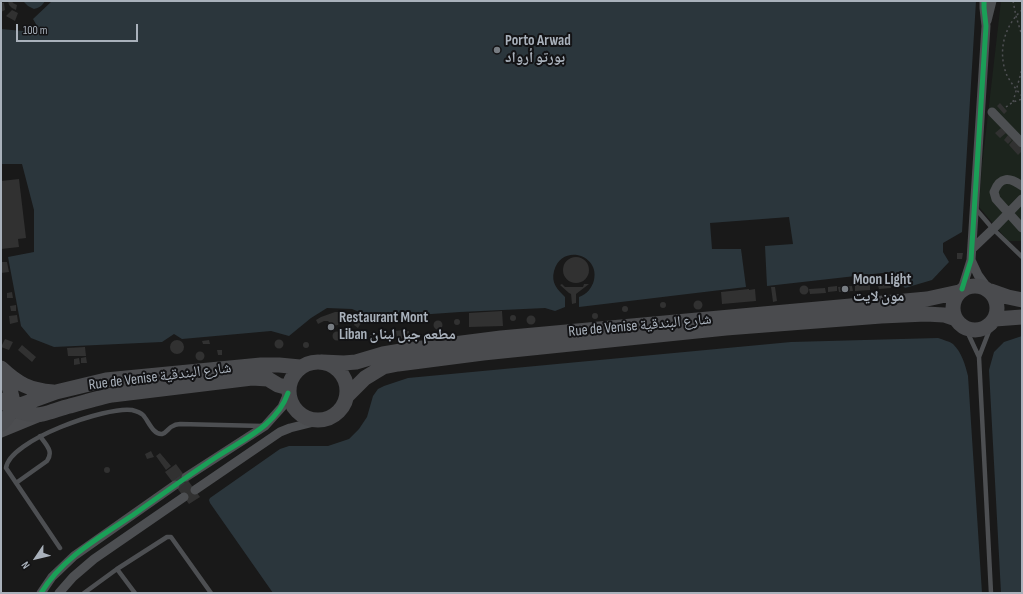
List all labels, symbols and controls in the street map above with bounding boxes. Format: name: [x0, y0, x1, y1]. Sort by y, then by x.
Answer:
scale bar: [18, 16, 140, 42]
text: 100 m: [23, 23, 48, 38]
place label: Porto Arwad بورتو أرواد: [505, 32, 571, 67]
marker: Porto Arwad بورتو أرواد: [492, 45, 502, 55]
place label: Moon Light مون لايت: [853, 271, 912, 306]
marker: Moon Light مون لايت: [840, 284, 850, 294]
place label: Restaurant Mont Liban مطعم جبل لبنان: [339, 309, 456, 344]
street label: Rue de Venise شارع البندقية: [568, 311, 712, 341]
marker: Restaurant Mont Liban مطعم جبل لبنان: [326, 322, 336, 332]
street label: Rue de Venise شارع البندقية: [88, 359, 232, 395]
north arrow: [16, 538, 56, 578]
text: N: [19, 559, 33, 571]

